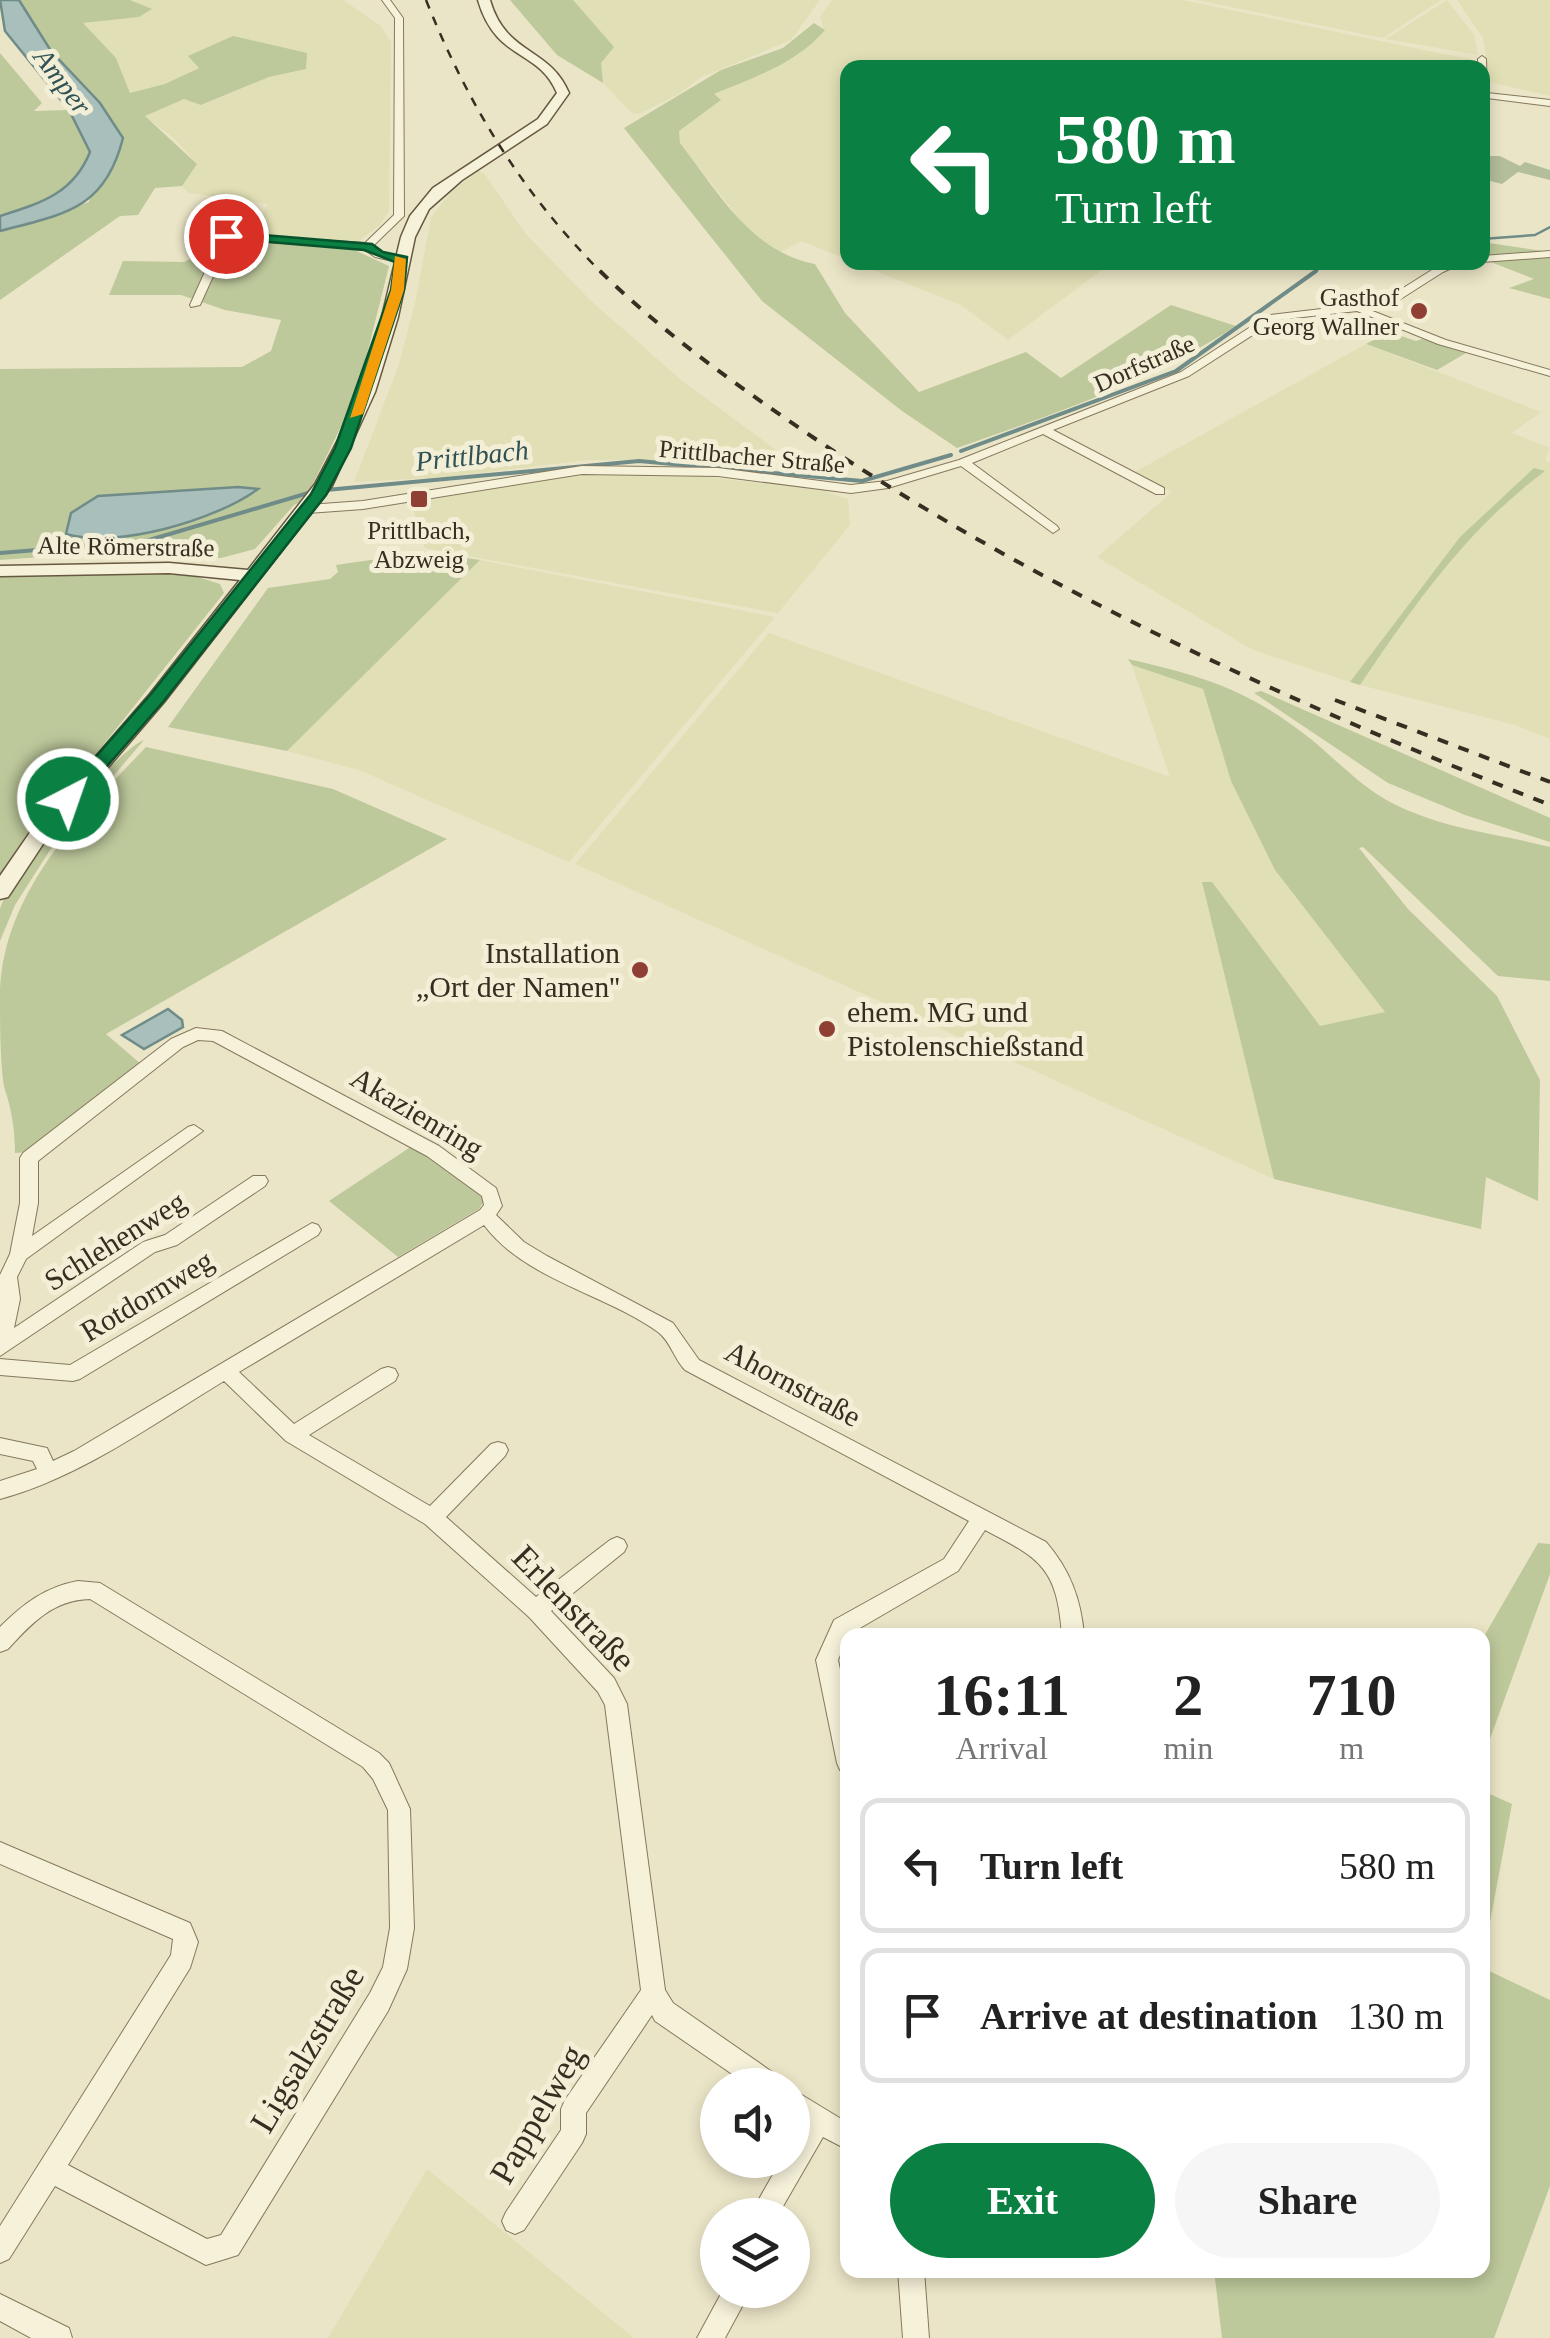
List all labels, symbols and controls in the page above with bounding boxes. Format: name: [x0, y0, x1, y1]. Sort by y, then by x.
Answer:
water label: Amper: [27, 41, 98, 121]
icon: left: [890, 100, 1020, 230]
text: 580 m: [1055, 101, 1236, 178]
text: Turn left: [1055, 183, 1212, 233]
pin: [184, 194, 269, 279]
icon: arrive: [199, 209, 254, 264]
place label: Gasthof Georg Wallner: [1253, 284, 1400, 340]
marker: Gasthof Georg Wallner: [1408, 300, 1430, 322]
street label: Dorfstraße: [1090, 329, 1199, 398]
water label: Prittlbach: [413, 434, 530, 477]
street label: Prittlbacher Straße: [658, 435, 846, 478]
marker: Prittlbach, Abzweig: [408, 488, 430, 510]
place label: Prittlbach, Abzweig: [367, 517, 471, 573]
street label: Alte Römerstraße: [37, 531, 215, 562]
position arrow: [16, 747, 120, 851]
place label: Installation „Ort der Namen'': [416, 936, 620, 1003]
marker: Installation „Ort der Namen'': [629, 959, 651, 981]
place label: ehem. MG und Pistolenschießstand: [847, 995, 1084, 1062]
marker: ehem. MG und Pistolenschießstand: [816, 1018, 838, 1040]
street label: Akazienring: [345, 1060, 489, 1165]
street label: Schlehenweg: [38, 1184, 191, 1297]
street label: Rotdornweg: [75, 1243, 219, 1348]
street label: Ahornstraße: [720, 1334, 866, 1433]
street label: Erlenstraße: [504, 1537, 643, 1679]
text: 16:11: [933, 1662, 1070, 1728]
text: 2: [1173, 1662, 1203, 1728]
text: 710: [1307, 1662, 1397, 1728]
text: Arrival: [956, 1730, 1048, 1766]
text: min: [1163, 1730, 1213, 1766]
text: m: [1339, 1730, 1364, 1766]
icon: left: [895, 1838, 950, 1893]
text: Turn left: [980, 1845, 1123, 1887]
text: 580 m: [1339, 1845, 1435, 1887]
street label: Ligsalzstraße: [243, 1959, 372, 2139]
icon: arrive: [895, 1988, 950, 2043]
text: Arrive at destination: [980, 1995, 1318, 2037]
text: 130 m: [1348, 1995, 1444, 2037]
street label: Pappelweg: [482, 2038, 593, 2191]
map controls: [700, 2068, 810, 2308]
button: sound: [700, 2068, 810, 2178]
button: Exit: [890, 2143, 1155, 2258]
button: Share: [1175, 2143, 1440, 2258]
button: layers: [700, 2198, 810, 2308]

